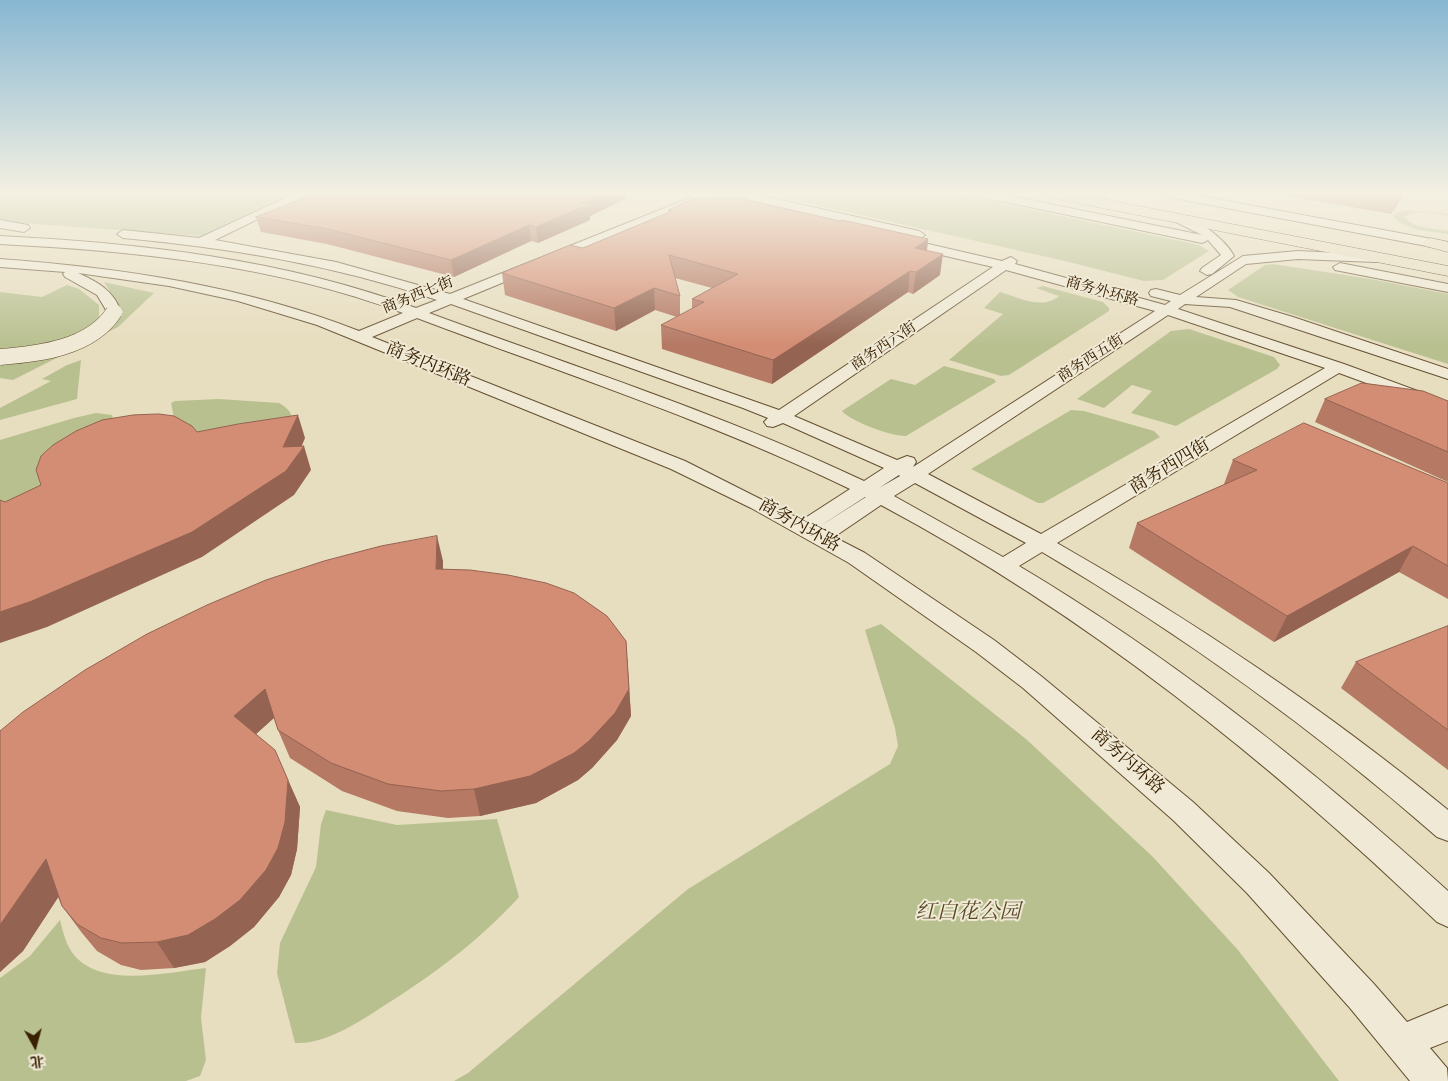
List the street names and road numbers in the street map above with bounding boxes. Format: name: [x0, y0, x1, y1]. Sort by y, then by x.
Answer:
street label: 商务西七街: [380, 274, 456, 318]
street label: 商务外环路: [1063, 274, 1141, 310]
street label: 商务西六街: [848, 319, 920, 375]
street label: 商务西五街: [1055, 331, 1127, 387]
street label: 商务内环路: [382, 338, 474, 392]
street label: 商务西四街: [1126, 435, 1214, 499]
street label: 商务内环路: [754, 495, 844, 557]
street label: 商务内环路: [1086, 724, 1168, 800]

